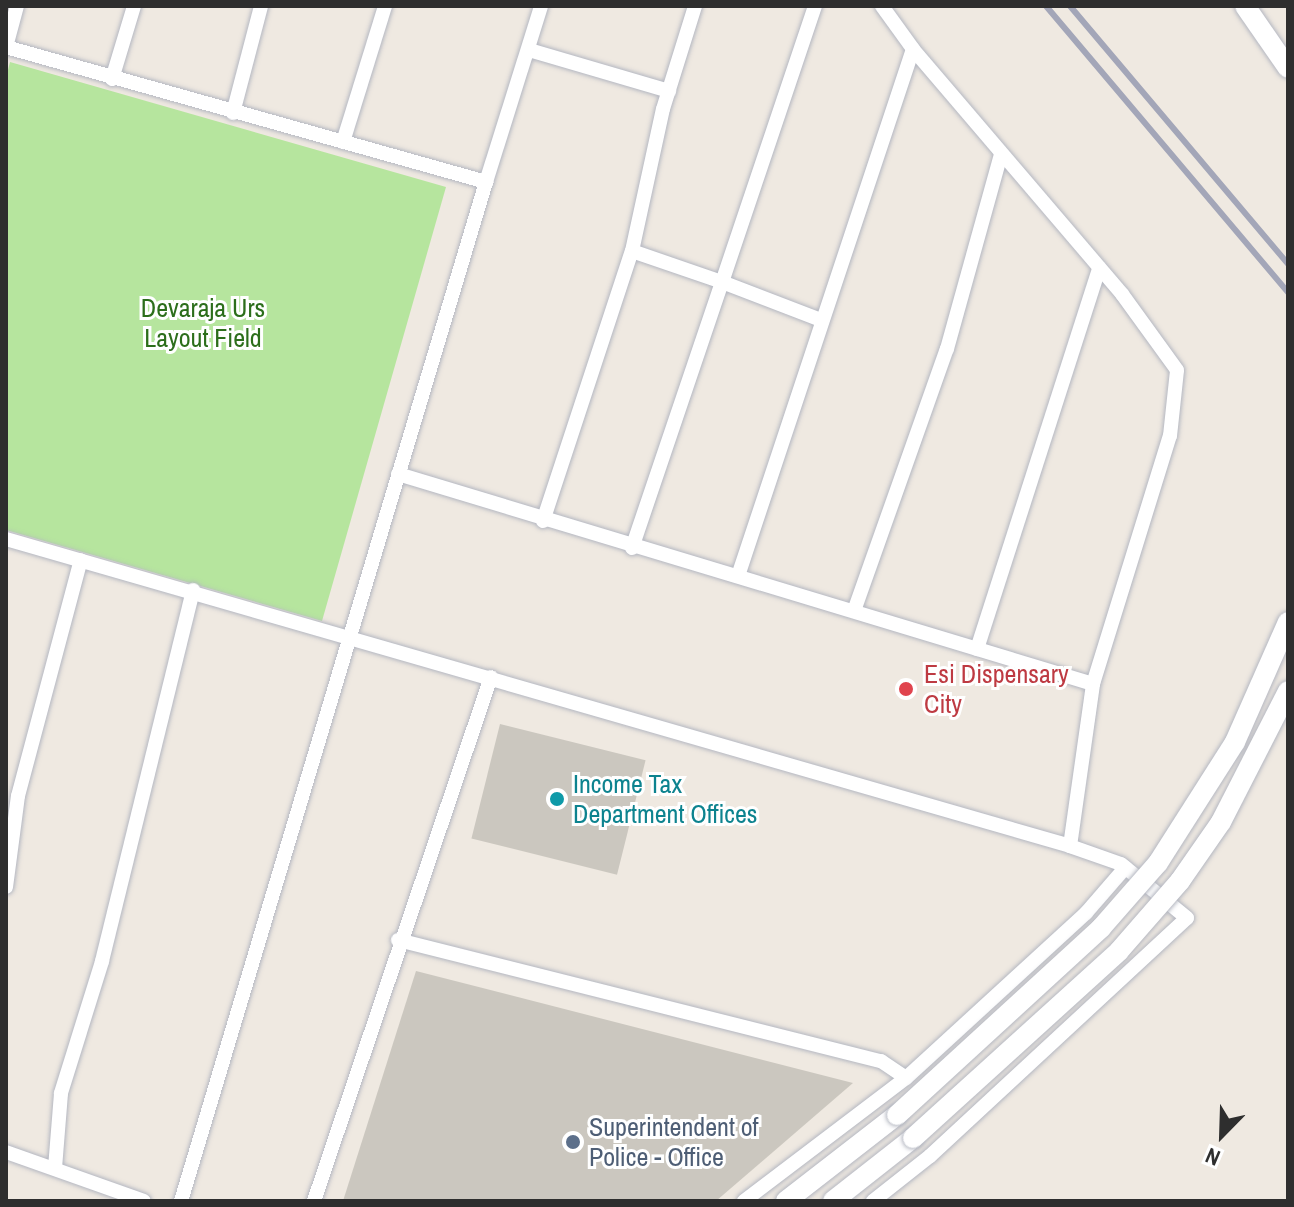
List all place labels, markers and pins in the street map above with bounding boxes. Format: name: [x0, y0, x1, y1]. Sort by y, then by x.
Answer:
place label: Esi Dispensary City: [924, 658, 1069, 720]
marker: Esi Dispensary City: [895, 678, 917, 700]
place label: Income Tax Department Offices: [573, 768, 757, 830]
marker: Income Tax Department Offices: [548, 790, 566, 808]
place label: Superintendent of Police - Office: [589, 1111, 759, 1172]
marker: Superintendent of Police - Office: [564, 1133, 582, 1151]

